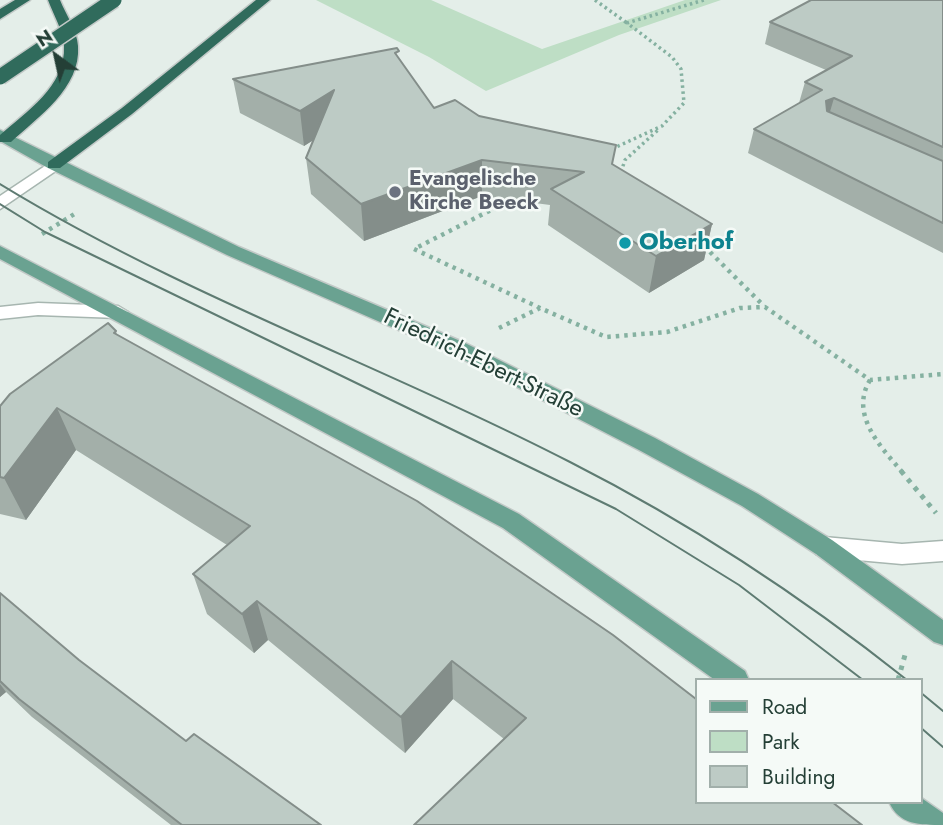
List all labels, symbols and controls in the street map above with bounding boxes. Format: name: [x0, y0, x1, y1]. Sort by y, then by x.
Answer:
north arrow: [21, 21, 91, 91]
text: N: [31, 23, 58, 53]
place label: Evangelische Kirche Beeck: [409, 167, 539, 217]
marker: Evangelische Kirche Beeck: [387, 184, 403, 200]
place label: Oberhof: [639, 229, 733, 257]
marker: Oberhof: [617, 235, 633, 251]
street label: Friedrich-Ebert-Straße: [378, 303, 588, 425]
legend: [694, 678, 922, 804]
text: Road: [762, 692, 807, 722]
text: Park: [762, 727, 799, 757]
text: Building: [762, 762, 835, 792]

